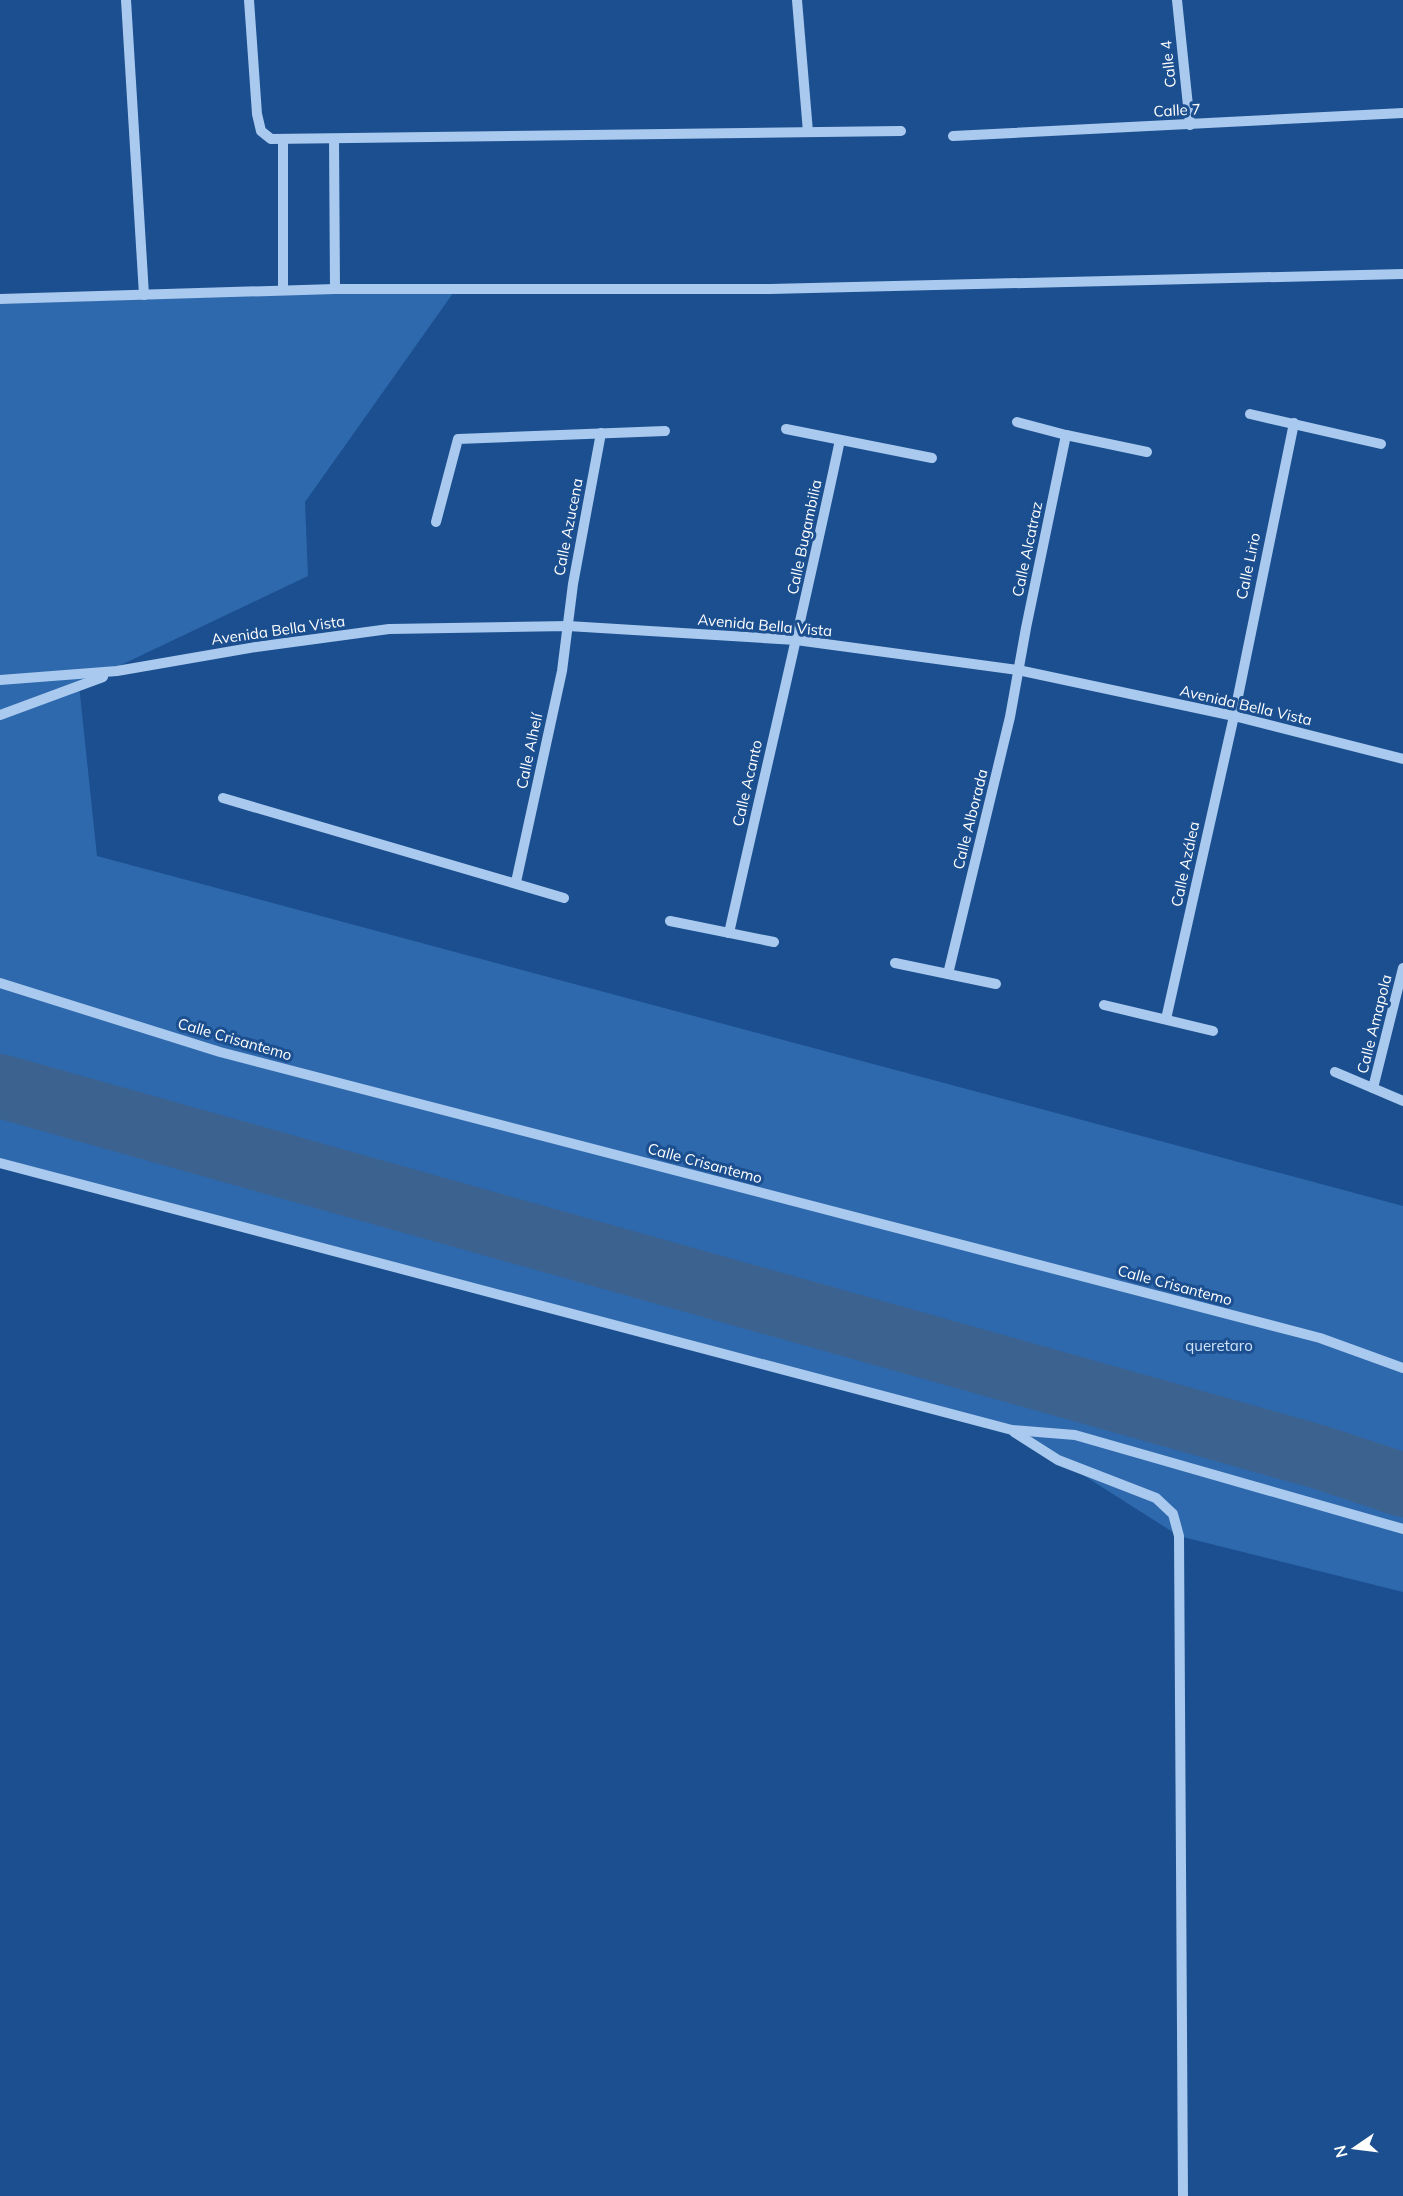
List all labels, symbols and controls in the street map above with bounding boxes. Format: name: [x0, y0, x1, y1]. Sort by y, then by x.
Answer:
street label: Calle 4: [1156, 40, 1180, 88]
street label: Calle 7: [1153, 99, 1201, 121]
street label: Calle Azucena: [549, 477, 587, 577]
street label: Calle Bugambilia: [783, 478, 825, 596]
street label: Calle Alcatraz: [1008, 500, 1046, 598]
street label: Calle Lirio: [1232, 531, 1264, 601]
street label: Avenida Bella Vista: [697, 610, 833, 640]
street label: Avenida Bella Vista: [210, 611, 346, 649]
street label: Avenida Bella Vista: [1178, 681, 1314, 729]
street label: Calle Alhelí: [512, 710, 547, 791]
street label: Calle Acanto: [728, 738, 766, 828]
street label: Calle Alborada: [948, 767, 992, 871]
street label: Calle Azálea: [1167, 820, 1203, 908]
street label: Calle Amapola: [1352, 972, 1396, 1076]
street label: Calle Crisantemo: [176, 1014, 294, 1064]
street label: Calle Crisantemo: [646, 1139, 764, 1187]
street label: Calle Crisantemo: [1116, 1261, 1234, 1309]
park label: queretaro: [1185, 1336, 1253, 1355]
north arrow: [1325, 2118, 1385, 2178]
text: N: [1329, 2143, 1352, 2160]

